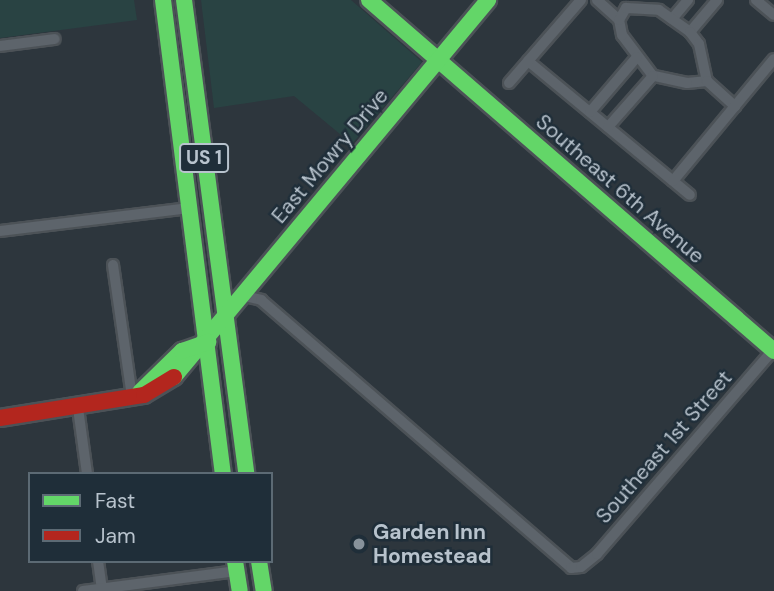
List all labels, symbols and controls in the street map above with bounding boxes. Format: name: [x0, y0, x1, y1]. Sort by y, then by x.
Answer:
street label: East Mowry Drive: [266, 84, 394, 228]
street label: Southeast 6th Avenue: [531, 109, 709, 269]
road number: US 1: [178, 142, 230, 174]
street label: Southeast 1st Street: [591, 365, 737, 529]
legend: [28, 472, 273, 563]
text: Fast: [95, 487, 135, 515]
place label: Garden Inn Homestead: [373, 519, 492, 569]
text: Jam: [95, 522, 136, 550]
marker: Garden Inn Homestead: [351, 536, 367, 552]

